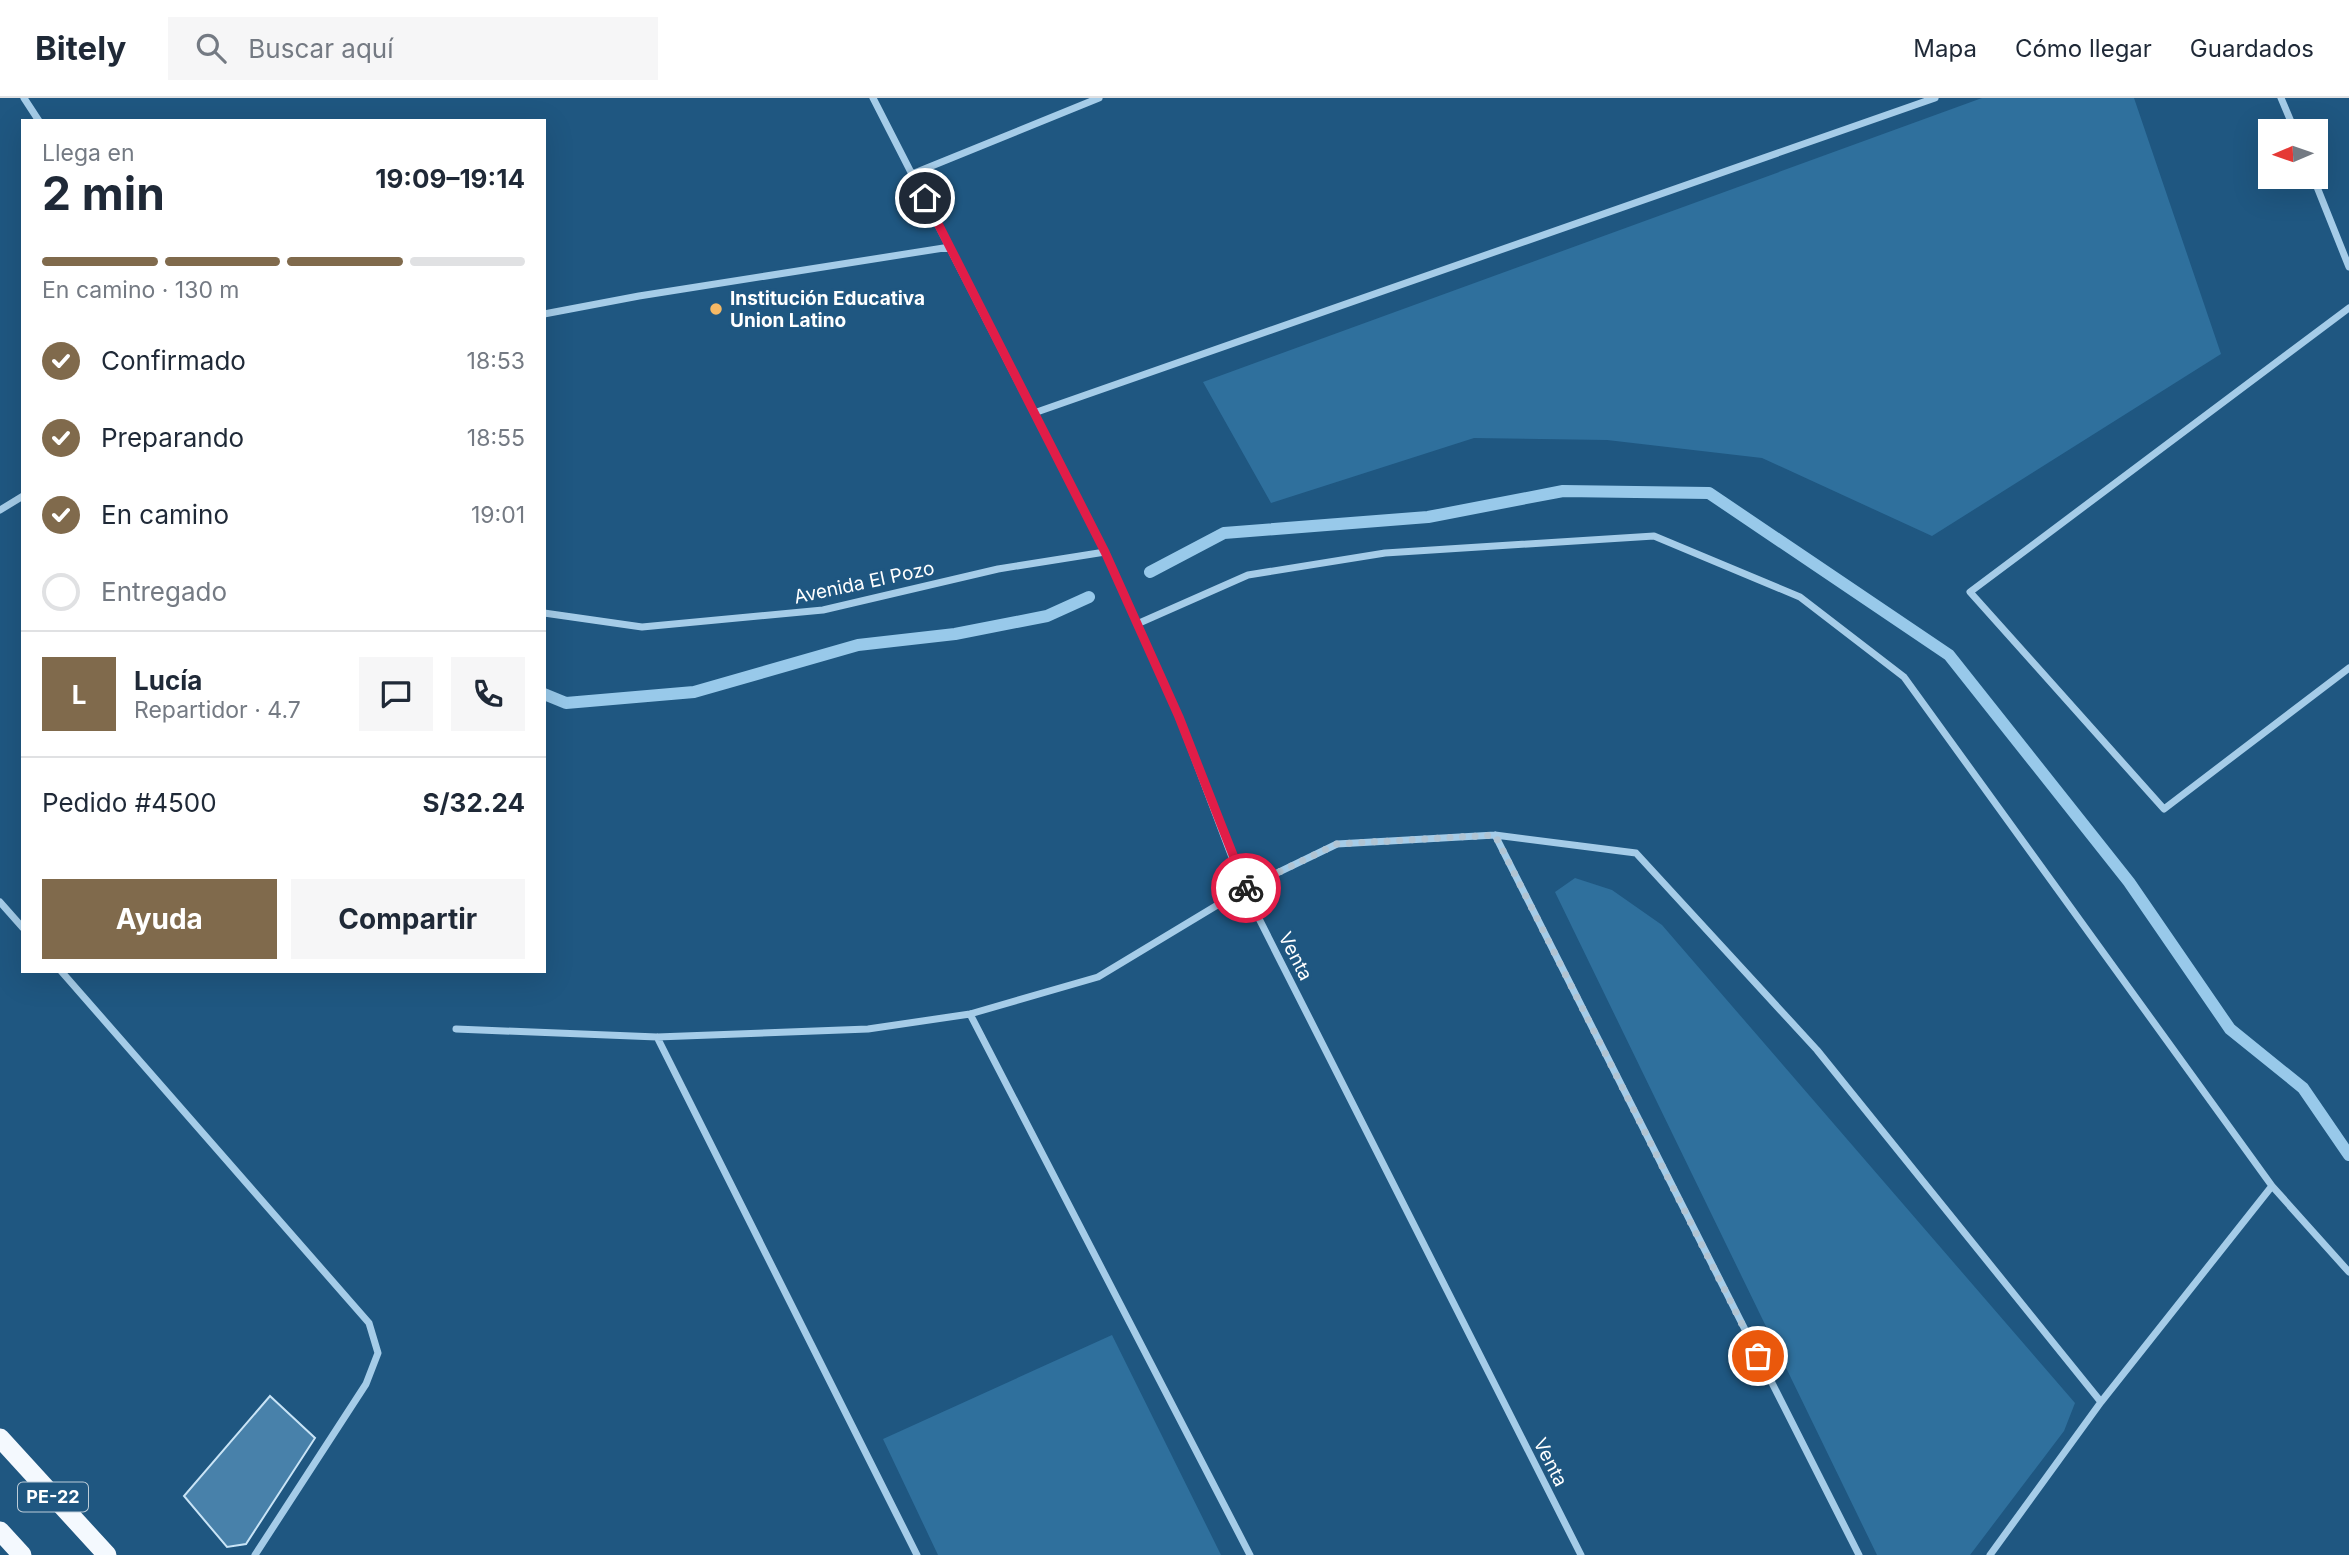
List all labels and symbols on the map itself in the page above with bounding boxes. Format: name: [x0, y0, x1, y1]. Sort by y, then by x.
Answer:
north arrow: [2258, 119, 2328, 189]
pin: [895, 168, 955, 228]
place label: Institución Educativa Union Latino: [730, 287, 925, 332]
marker: Institución Educativa Union Latino: [708, 301, 724, 317]
street label: Avenida El Pozo: [792, 556, 936, 609]
courier: [1211, 853, 1281, 923]
street label: Venta: [1274, 928, 1317, 984]
pin: [1728, 1326, 1788, 1386]
street label: Venta: [1529, 1434, 1572, 1490]
road number: PE-22: [18, 1482, 88, 1512]

